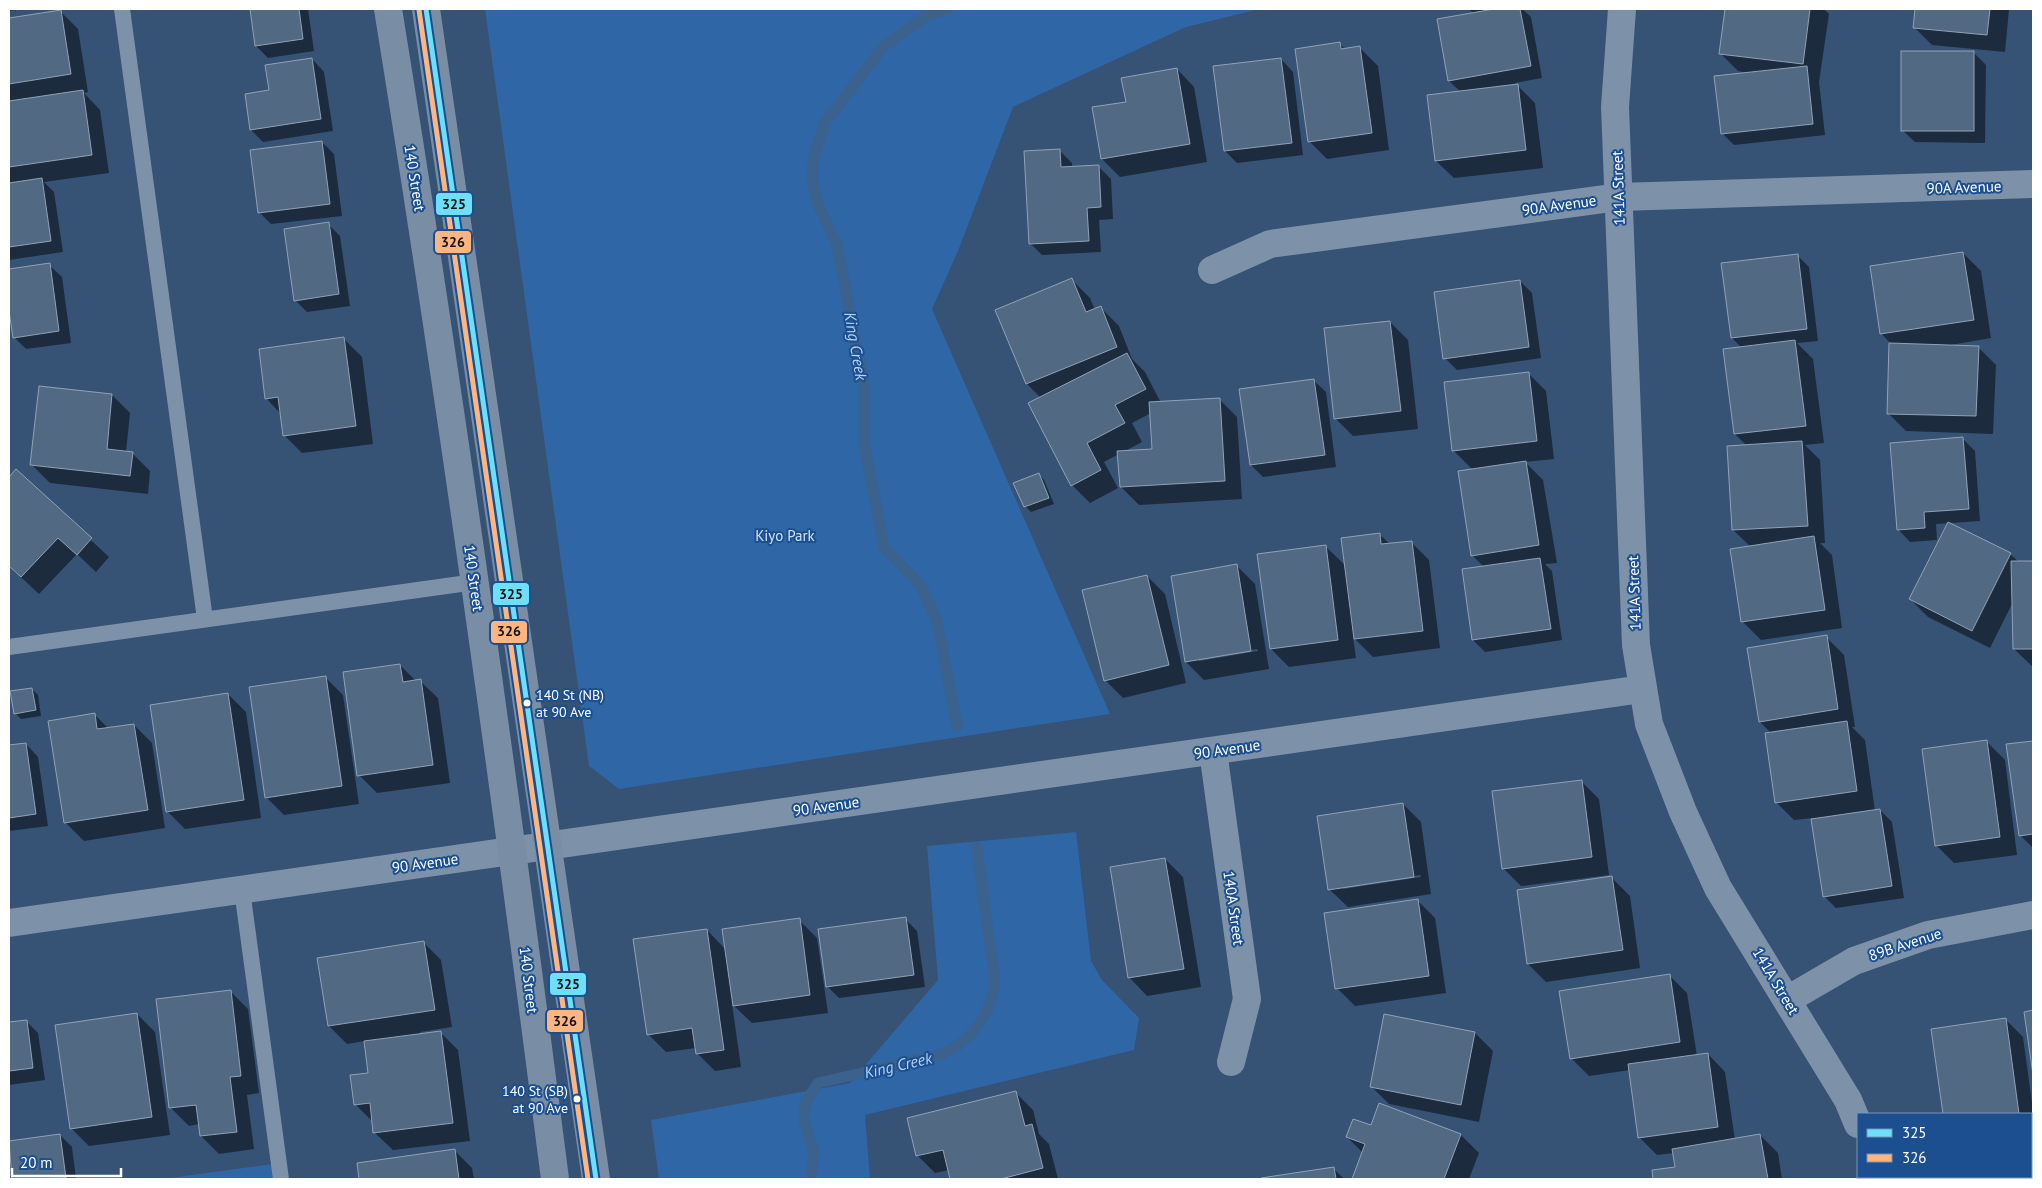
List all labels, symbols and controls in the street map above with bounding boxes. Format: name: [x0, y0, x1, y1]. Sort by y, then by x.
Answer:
street label: 140 Street: [400, 144, 430, 212]
street label: 141A Street: [1607, 150, 1629, 226]
street label: 90A Avenue: [1926, 176, 2002, 198]
street label: 90A Avenue: [1521, 190, 1597, 220]
line badge: 325: [435, 192, 473, 216]
text: 325: [442, 195, 466, 213]
line badge: 326: [434, 230, 472, 254]
text: 326: [441, 233, 465, 251]
water label: King Creek: [840, 310, 872, 383]
park label: Kiyo Park: [755, 526, 816, 545]
street label: 140 Street: [460, 544, 488, 612]
street label: 141A Street: [1623, 555, 1645, 631]
line badge: 325: [492, 582, 530, 606]
text: 325: [499, 585, 523, 603]
line badge: 326: [490, 620, 528, 644]
text: 326: [497, 622, 521, 640]
place label: 140 St (NB) at 90 Ave: [536, 686, 604, 721]
marker: 140 St (NB) at 90 Ave: [522, 698, 532, 708]
street label: 90 Avenue: [1193, 735, 1261, 763]
street label: 90 Avenue: [792, 792, 860, 820]
street label: 90 Avenue: [391, 849, 459, 877]
street label: 140A Street: [1219, 870, 1249, 946]
street label: 89B Avenue: [1866, 923, 1944, 965]
street label: 141A Street: [1749, 944, 1803, 1018]
street label: 140 Street: [515, 946, 543, 1014]
line badge: 325: [549, 972, 587, 996]
text: 325: [556, 975, 580, 993]
line badge: 326: [546, 1009, 584, 1033]
text: 326: [553, 1012, 577, 1030]
water label: King Creek: [862, 1047, 935, 1083]
place label: 140 St (SB) at 90 Ave: [502, 1082, 568, 1117]
marker: 140 St (SB) at 90 Ave: [572, 1094, 582, 1104]
legend: [1857, 1113, 2032, 1178]
text: 325: [1902, 1123, 1927, 1142]
scale bar: [12, 1146, 121, 1178]
text: 326: [1902, 1148, 1927, 1167]
text: 20 m: [20, 1153, 53, 1172]

